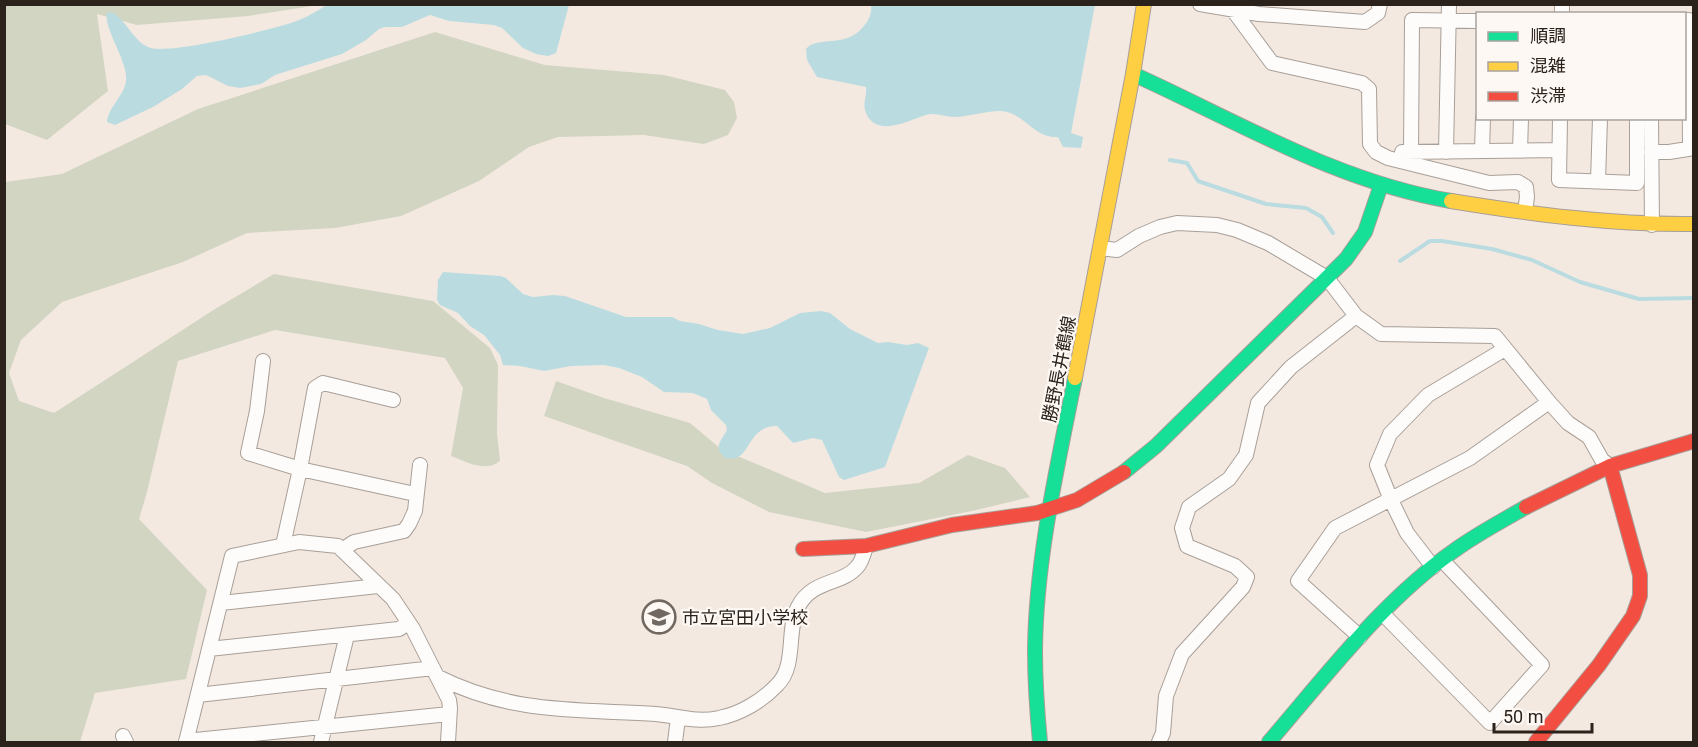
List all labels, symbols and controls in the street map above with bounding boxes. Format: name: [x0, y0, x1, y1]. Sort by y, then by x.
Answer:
legend: [1476, 12, 1686, 120]
text: 順調: [1530, 25, 1566, 46]
text: 混雑: [1530, 55, 1566, 76]
text: 渋滞: [1530, 85, 1566, 106]
street label: 勝野長井鶴線: [1038, 314, 1080, 424]
school or university icon: 市立宮田小学校: [641, 599, 677, 635]
place label: 市立宮田小学校: [682, 607, 808, 628]
scale bar: [1494, 696, 1592, 734]
text: 50 m: [1503, 706, 1543, 727]

